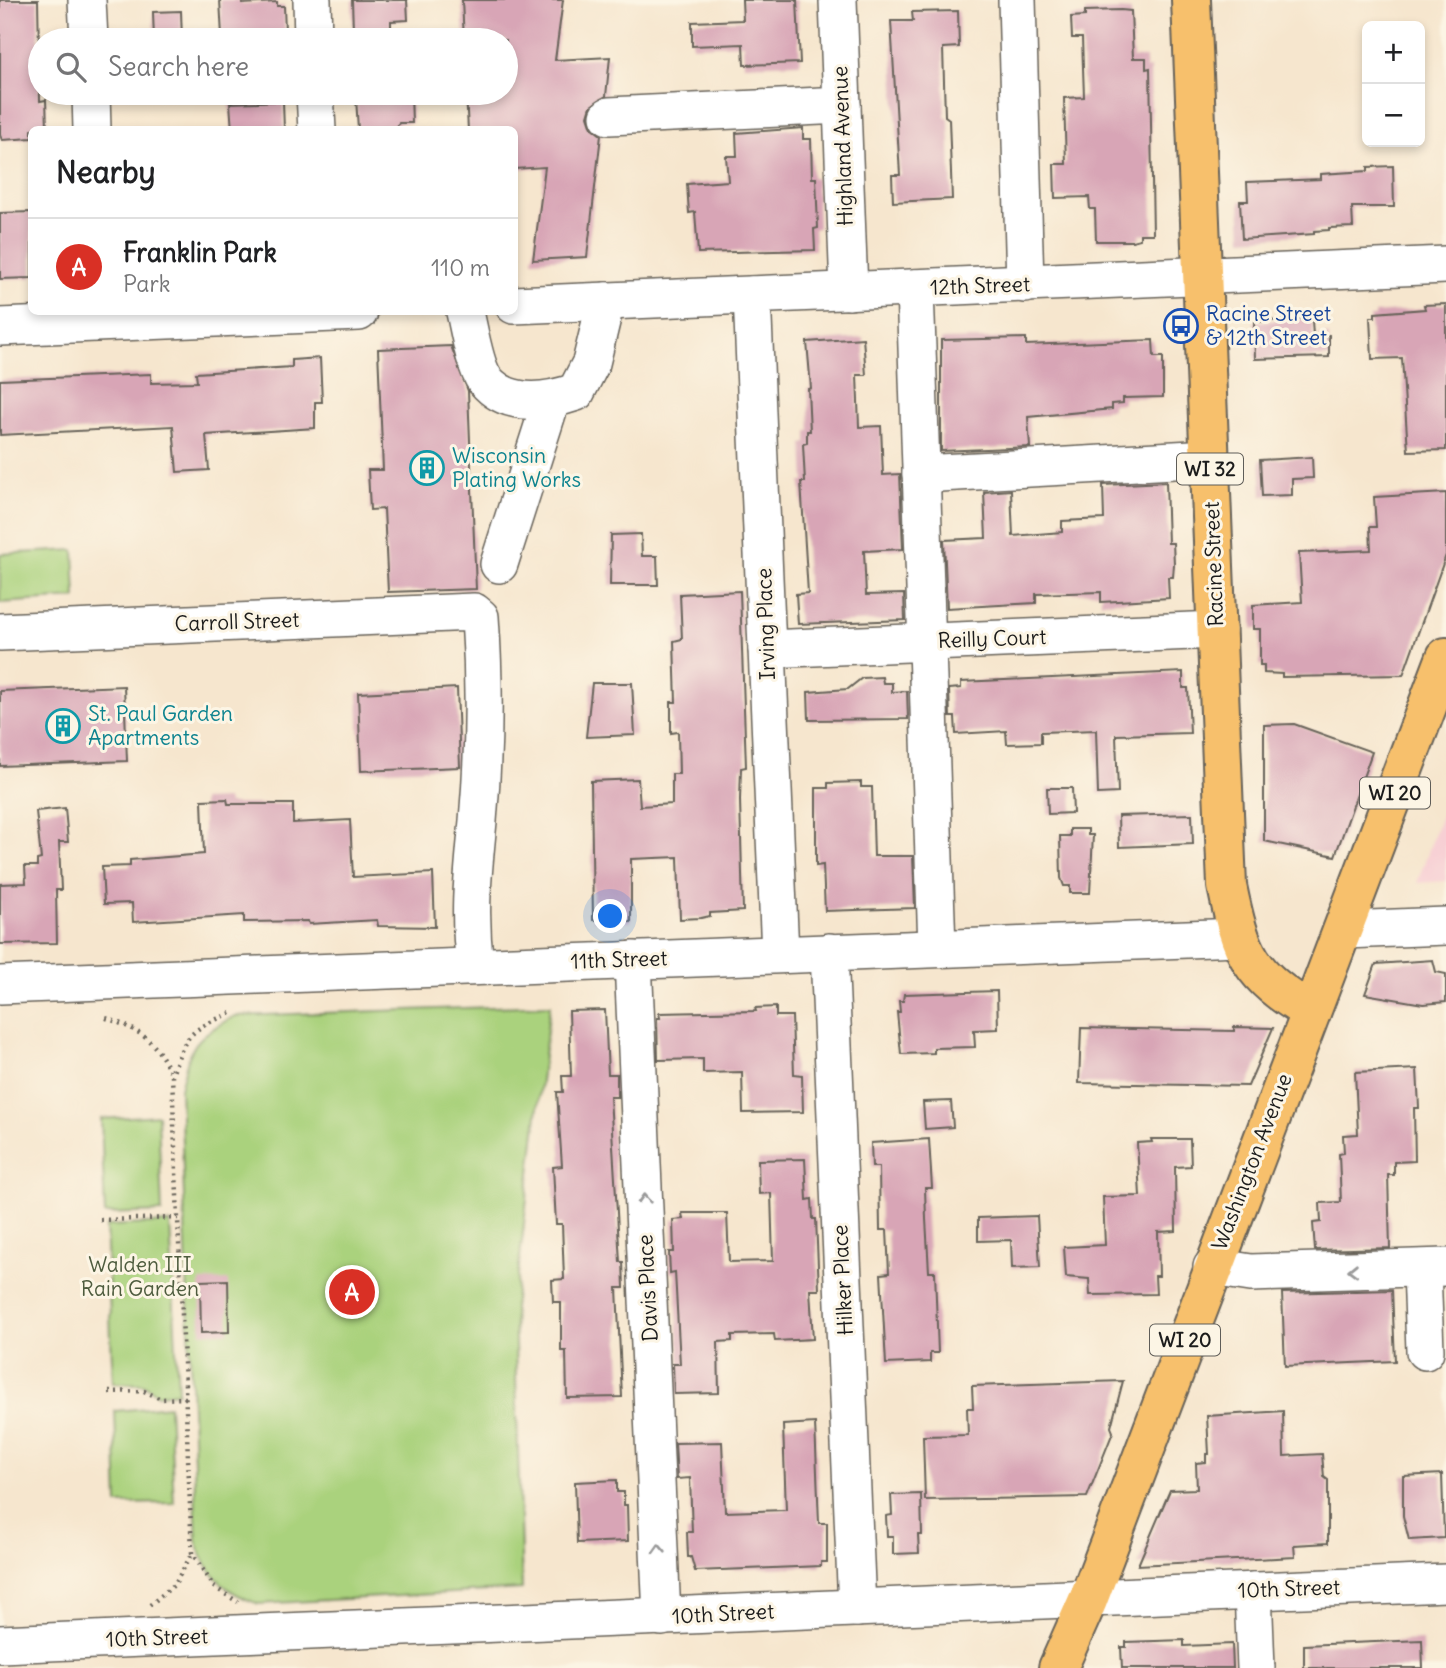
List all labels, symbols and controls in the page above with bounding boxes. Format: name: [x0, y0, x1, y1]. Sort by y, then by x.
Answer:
map controls: [1362, 21, 1425, 147]
button: +: [1362, 21, 1425, 84]
search box: [28, 28, 518, 105]
icon: search: [52, 48, 90, 86]
text: Search here: [108, 50, 249, 83]
street label: Highland Avenue: [826, 65, 859, 227]
button: −: [1362, 84, 1425, 147]
text: Nearby: [56, 153, 156, 191]
text: Franklin Park: [123, 236, 277, 269]
text: A: [72, 253, 86, 282]
text: 110 m: [431, 253, 490, 282]
text: Park: [123, 269, 171, 298]
street label: 12th Street: [929, 270, 1030, 301]
place label: Racine Street & 12th Street: [1206, 300, 1331, 351]
bus stop icon: Racine Street & 12th Street: [1162, 307, 1200, 345]
place label: Wisconsin Plating Works: [452, 442, 581, 493]
building icon: Wisconsin Plating Works: [408, 449, 446, 487]
road number: WI 32: [1177, 454, 1243, 484]
street label: Racine Street: [1198, 501, 1229, 627]
street label: Irving Place: [750, 567, 781, 681]
street label: Carroll Street: [174, 606, 300, 637]
street label: Reilly Court: [937, 623, 1047, 654]
place label: St. Paul Garden Apartments: [88, 700, 233, 751]
building icon: St. Paul Garden Apartments: [44, 707, 82, 745]
road number: WI 20: [1360, 778, 1430, 808]
your location: [593, 899, 627, 933]
street label: 11th Street: [570, 944, 668, 975]
street label: Washington Avenue: [1205, 1070, 1298, 1254]
one-way arrow: [636, 1193, 651, 1204]
street label: Hilker Place: [826, 1224, 859, 1336]
street label: Davis Place: [631, 1234, 664, 1342]
park label: Walden III Rain Garden: [81, 1251, 199, 1302]
one-way arrow: [1348, 1263, 1359, 1278]
pin: A: [329, 1266, 375, 1318]
road number: WI 20: [1150, 1324, 1220, 1356]
one-way arrow: [652, 1543, 667, 1554]
street label: 10th Street: [1237, 1573, 1341, 1604]
street label: 10th Street: [671, 1597, 775, 1630]
street label: 10th Street: [105, 1622, 209, 1653]

